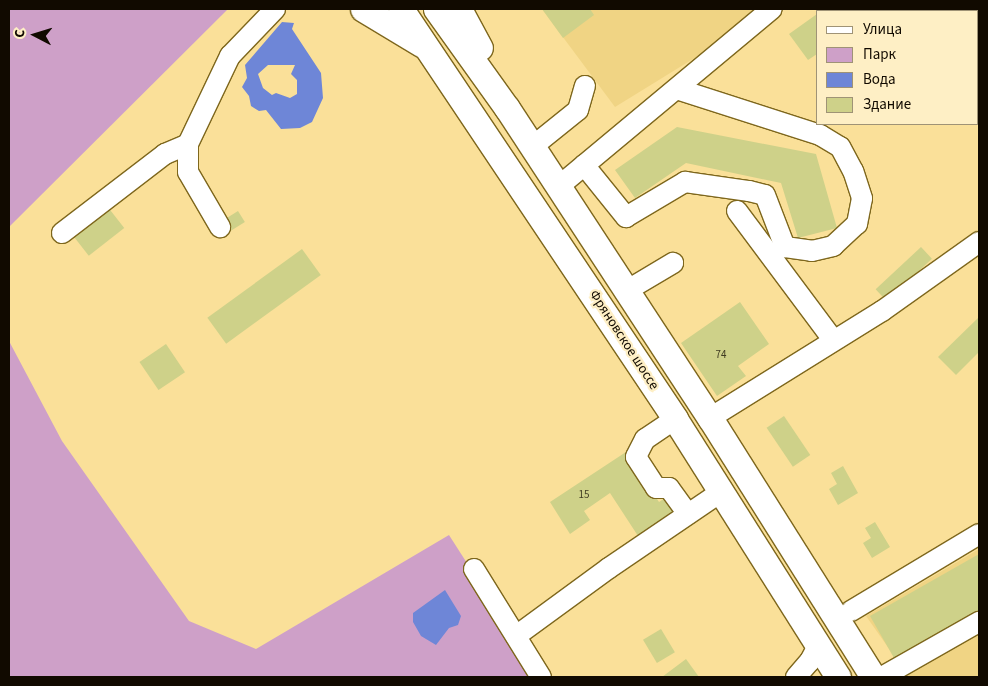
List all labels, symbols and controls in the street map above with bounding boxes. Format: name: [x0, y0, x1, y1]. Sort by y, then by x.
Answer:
north arrow: [10, 10, 60, 60]
legend: [816, 10, 978, 125]
text: Улица: [863, 19, 902, 40]
text: С: [10, 29, 30, 39]
text: Парк: [863, 44, 896, 65]
text: Вода: [863, 69, 896, 90]
text: Здание: [863, 94, 911, 115]
street label: Фряновское шоссе: [586, 287, 662, 393]
house number: 74: [716, 348, 726, 362]
house number: 15: [579, 488, 589, 502]

